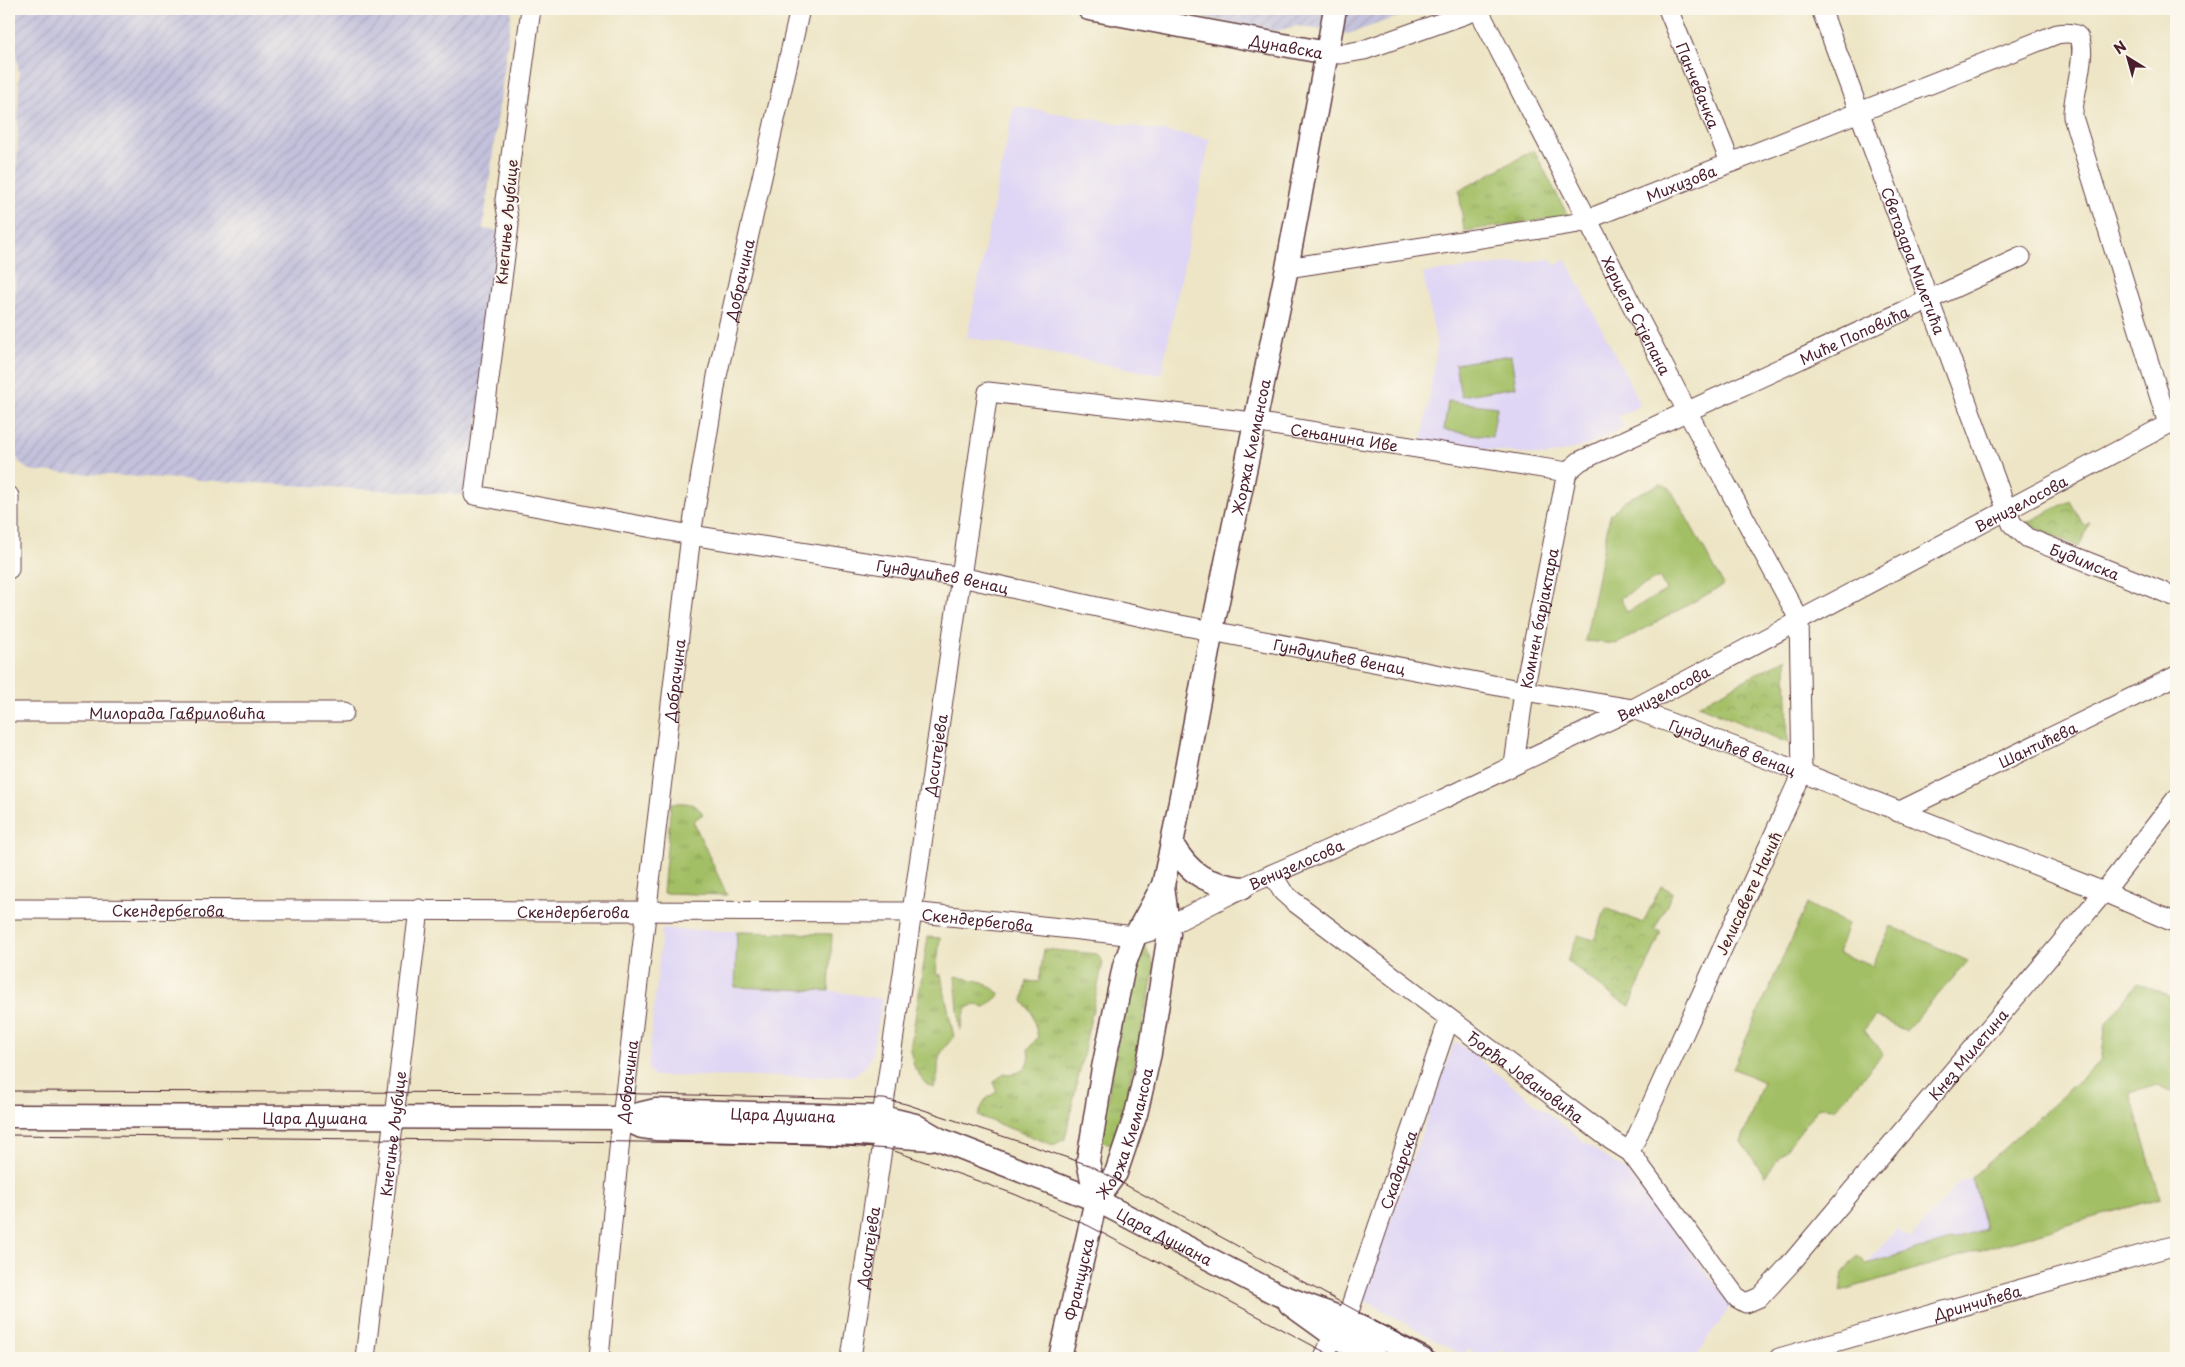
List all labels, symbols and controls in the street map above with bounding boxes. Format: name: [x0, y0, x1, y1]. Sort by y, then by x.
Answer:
street label: Дунавска: [1247, 27, 1326, 64]
north arrow: [2102, 32, 2152, 82]
text: N: [2109, 35, 2131, 59]
street label: Панчевачка: [1671, 39, 1727, 132]
street label: Кнегиње Љубице: [489, 158, 523, 286]
street label: Михизова: [1642, 158, 1720, 207]
street label: Светозара Милетића: [1876, 183, 1952, 338]
street label: Добрачина: [718, 236, 759, 324]
street label: Херцега Стјепана: [1597, 252, 1678, 379]
street label: Миће Поповића: [1795, 299, 1913, 370]
street label: Жоржа Клемансоа: [1225, 376, 1275, 517]
street label: Сењанина Иве: [1289, 417, 1400, 456]
street label: Венизелосова: [1970, 468, 2071, 537]
street label: Будимска: [2047, 537, 2124, 585]
street label: Комнен барјактара: [1513, 545, 1563, 690]
street label: Гундулићев венац: [875, 553, 1011, 599]
street label: Гундулићев венац: [1272, 632, 1408, 680]
street label: Добрачина: [657, 637, 690, 724]
street label: Венизелосова: [1613, 659, 1714, 727]
street label: Милорада Гавриловића: [89, 701, 266, 724]
street label: Доситејева: [917, 712, 952, 798]
street label: Гундулићев венац: [1666, 712, 1800, 781]
street label: Шантићева: [1994, 715, 2081, 773]
street label: Јелисавете Начић: [1709, 827, 1787, 959]
street label: Венизелосова: [1245, 832, 1348, 895]
street label: Скендербегова: [112, 898, 225, 921]
street label: Скендербегова: [517, 899, 630, 923]
street label: Скендербегова: [920, 902, 1035, 937]
street label: Кнез Милетина: [1922, 1003, 2013, 1105]
street label: Ђорђа Јовановића: [1463, 1025, 1590, 1128]
street label: Добрачина: [610, 1038, 643, 1125]
street label: Жоржа Клемансоа: [1089, 1065, 1158, 1203]
street label: Кнегиње Љубице: [373, 1070, 411, 1198]
street label: Цара Душана: [730, 1101, 836, 1127]
street label: Цара Душана: [262, 1105, 368, 1129]
street label: Скадарска: [1373, 1126, 1422, 1212]
street label: Цара Душана: [1113, 1201, 1217, 1271]
street label: Доситејева: [850, 1204, 885, 1291]
street label: Француска: [1057, 1235, 1099, 1323]
street label: Дринчићева: [1930, 1278, 2024, 1325]

